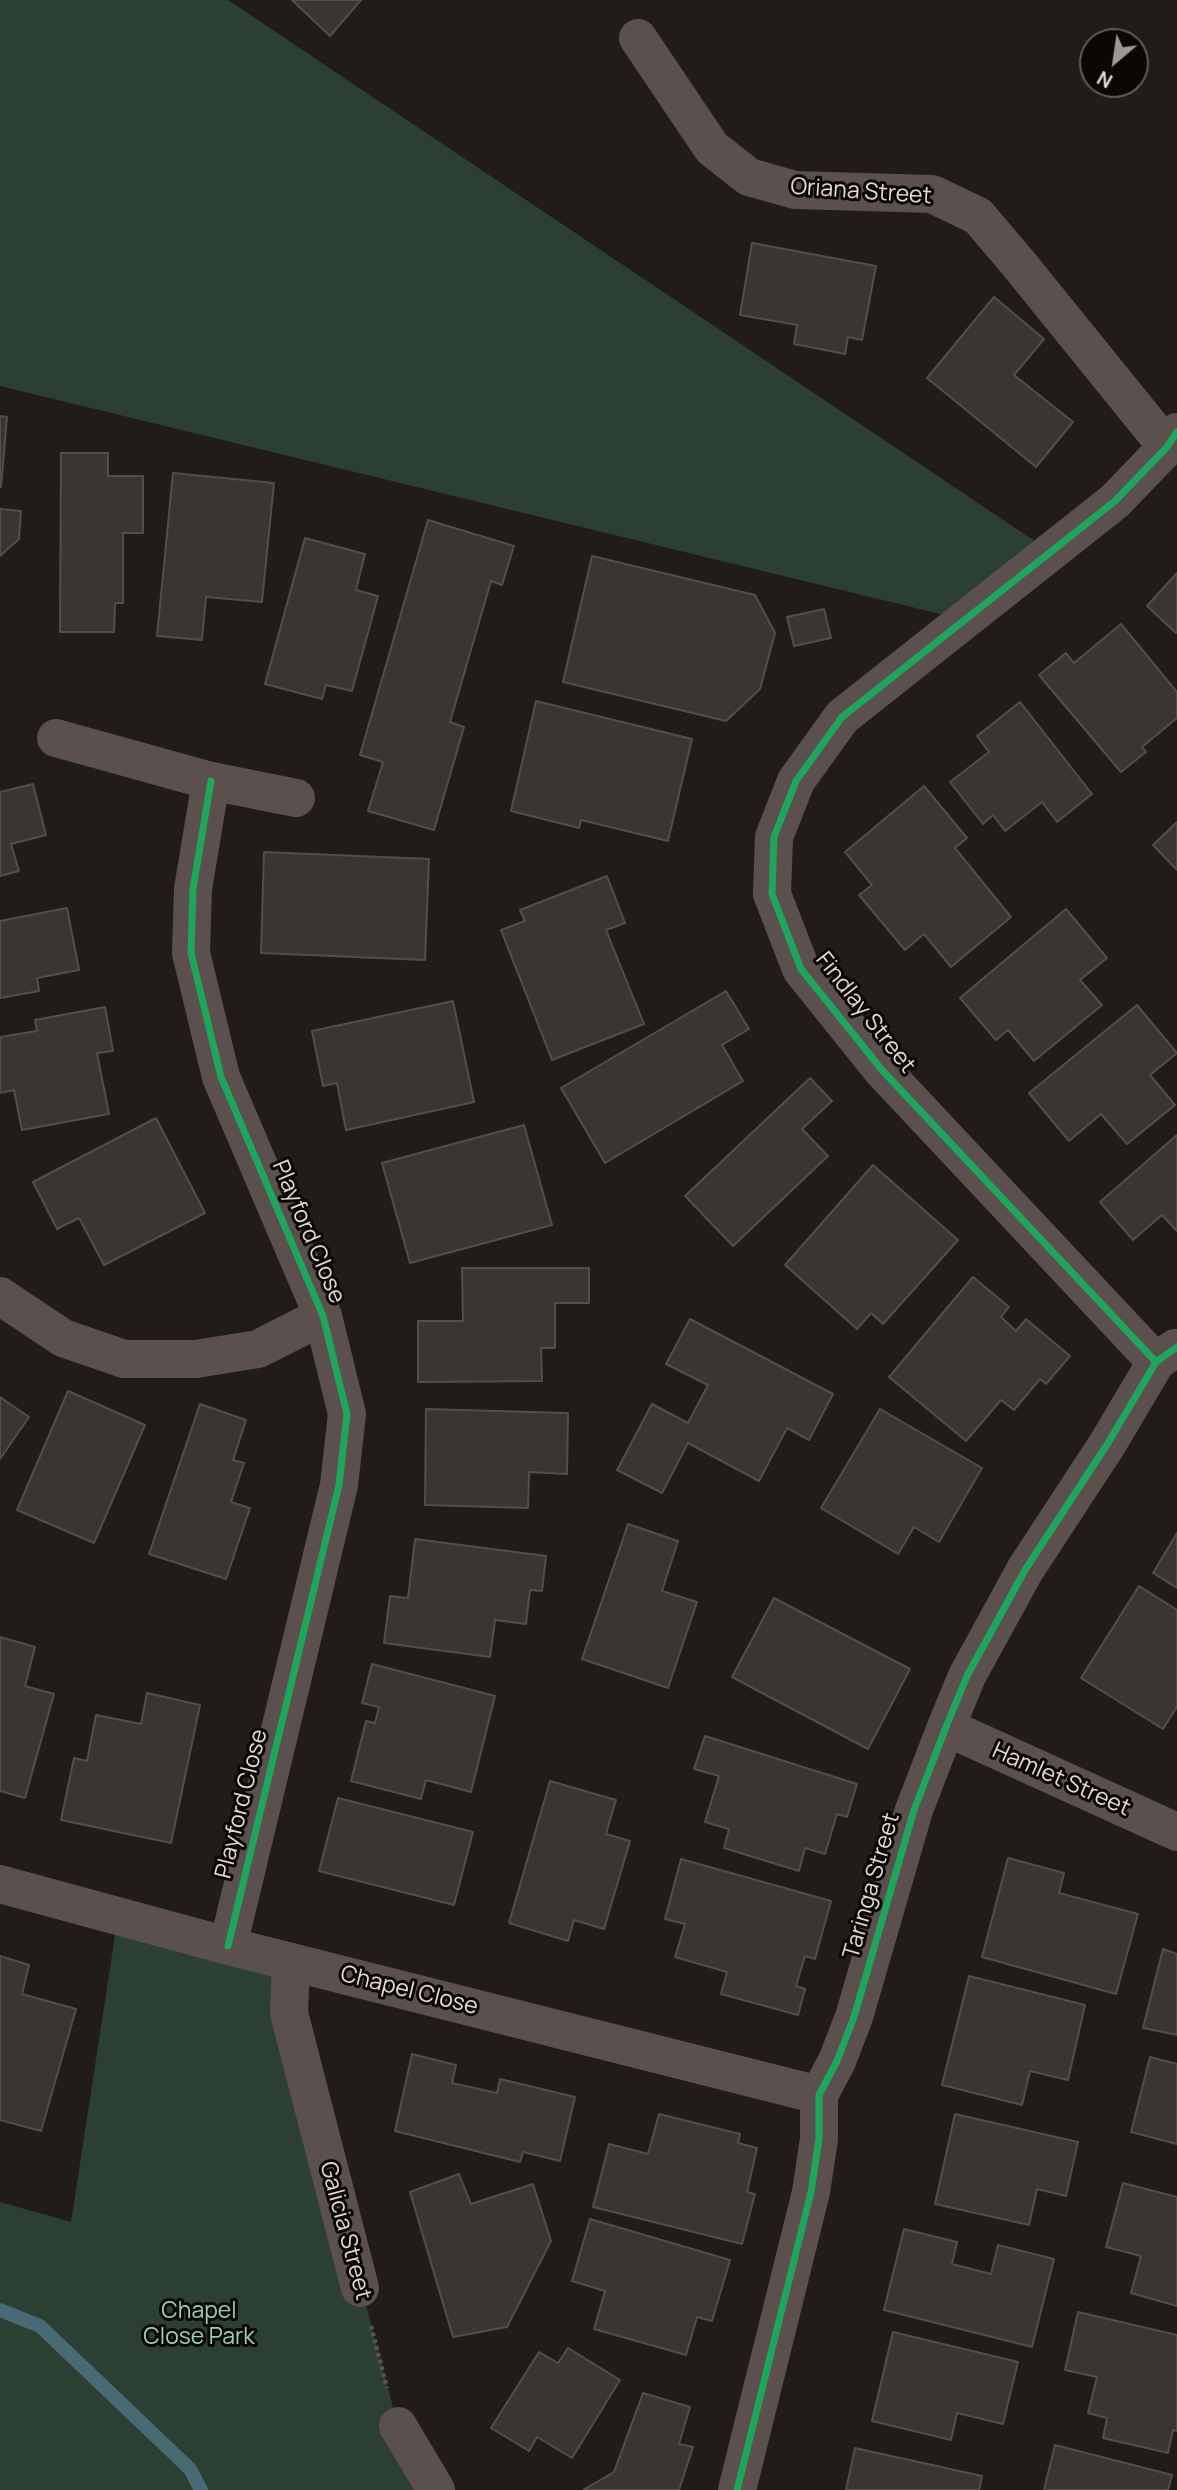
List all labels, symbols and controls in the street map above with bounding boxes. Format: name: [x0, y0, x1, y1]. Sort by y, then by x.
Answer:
north arrow: [1079, 28, 1149, 98]
text: N: [1093, 65, 1117, 94]
street label: Oriana Street: [789, 173, 933, 211]
street label: Findlay Street: [809, 947, 921, 1079]
street label: Playford Close: [265, 1156, 351, 1308]
street label: Playford Close: [210, 1727, 274, 1881]
street label: Hamlet Street: [988, 1737, 1134, 1823]
street label: Taringa Street: [838, 1810, 906, 1962]
street label: Chapel Close: [337, 1961, 481, 2021]
street label: Galicia Street: [313, 2159, 377, 2303]
park label: Chapel Close Park: [143, 2298, 255, 2352]

